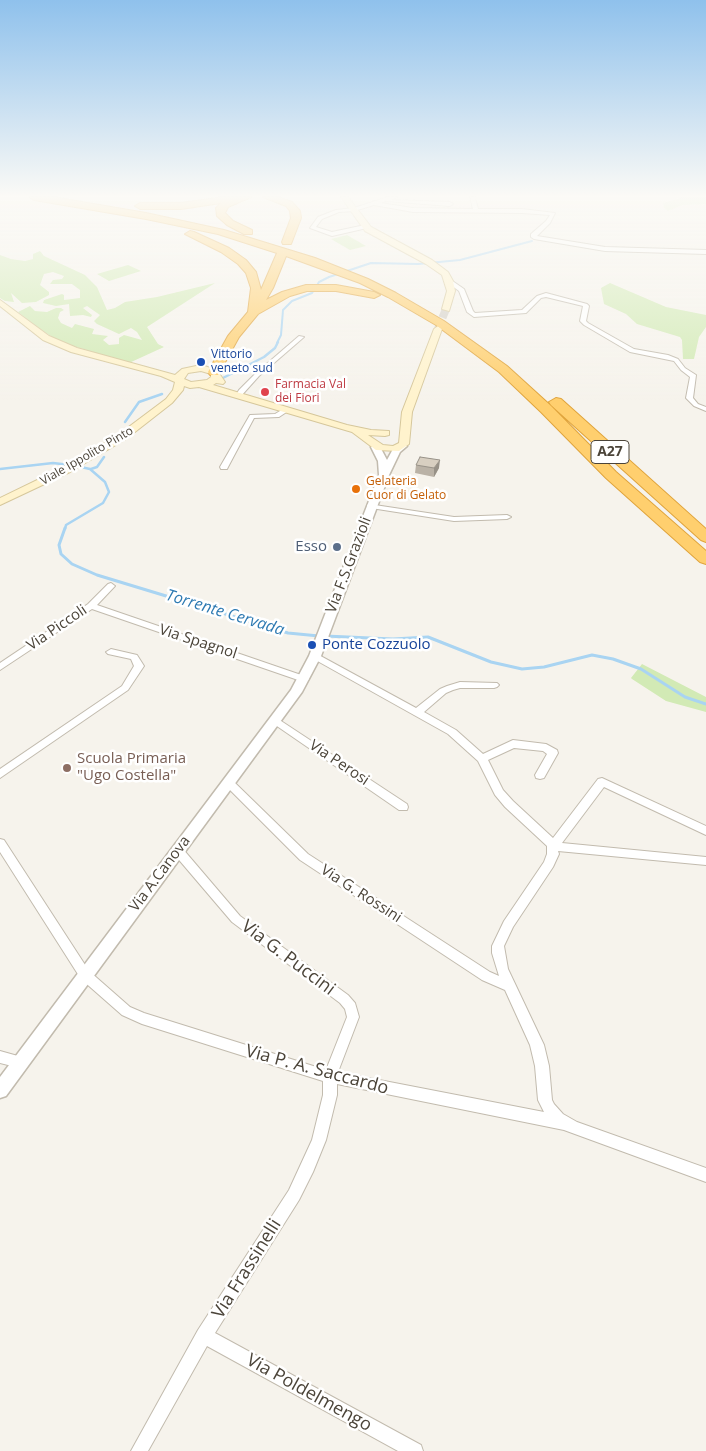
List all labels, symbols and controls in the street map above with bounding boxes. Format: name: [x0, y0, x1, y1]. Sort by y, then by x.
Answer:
place label: Vittorio veneto sud: [211, 348, 273, 376]
marker: Vittorio veneto sud: [195, 356, 207, 368]
place label: Farmacia Val dei Fiori: [275, 378, 346, 406]
marker: Farmacia Val dei Fiori: [259, 386, 271, 398]
street label: Viale Ippolito Pinto: [38, 424, 136, 488]
road number: A27: [591, 441, 629, 464]
place label: Gelateria Cuor di Gelato: [366, 475, 446, 503]
marker: Gelateria Cuor di Gelato: [350, 483, 362, 495]
street label: Via F.S.Grazioli: [322, 514, 376, 616]
place label: Esso: [295, 538, 327, 556]
marker: Esso: [331, 541, 343, 553]
water label: Torrente Cervada: [164, 586, 286, 640]
street label: Via Piccoli: [23, 601, 91, 655]
street label: Via Spagnol: [157, 621, 239, 663]
place label: Ponte Cozzuolo: [322, 636, 430, 654]
marker: Ponte Cozzuolo: [306, 639, 318, 651]
street label: Via Perosi: [306, 736, 372, 790]
place label: Scuola Primaria "Ugo Costella": [77, 750, 186, 785]
marker: Scuola Primaria "Ugo Costella": [61, 762, 73, 774]
street label: Via A.Canova: [126, 833, 194, 915]
street label: Via G. Rossini: [317, 861, 405, 927]
street label: Via G. Puccini: [237, 916, 339, 1000]
street label: Via P. A. Saccardo: [243, 1041, 391, 1099]
street label: Via Frassinelli: [208, 1215, 286, 1323]
street label: Via Poldelmengo: [242, 1350, 376, 1436]

